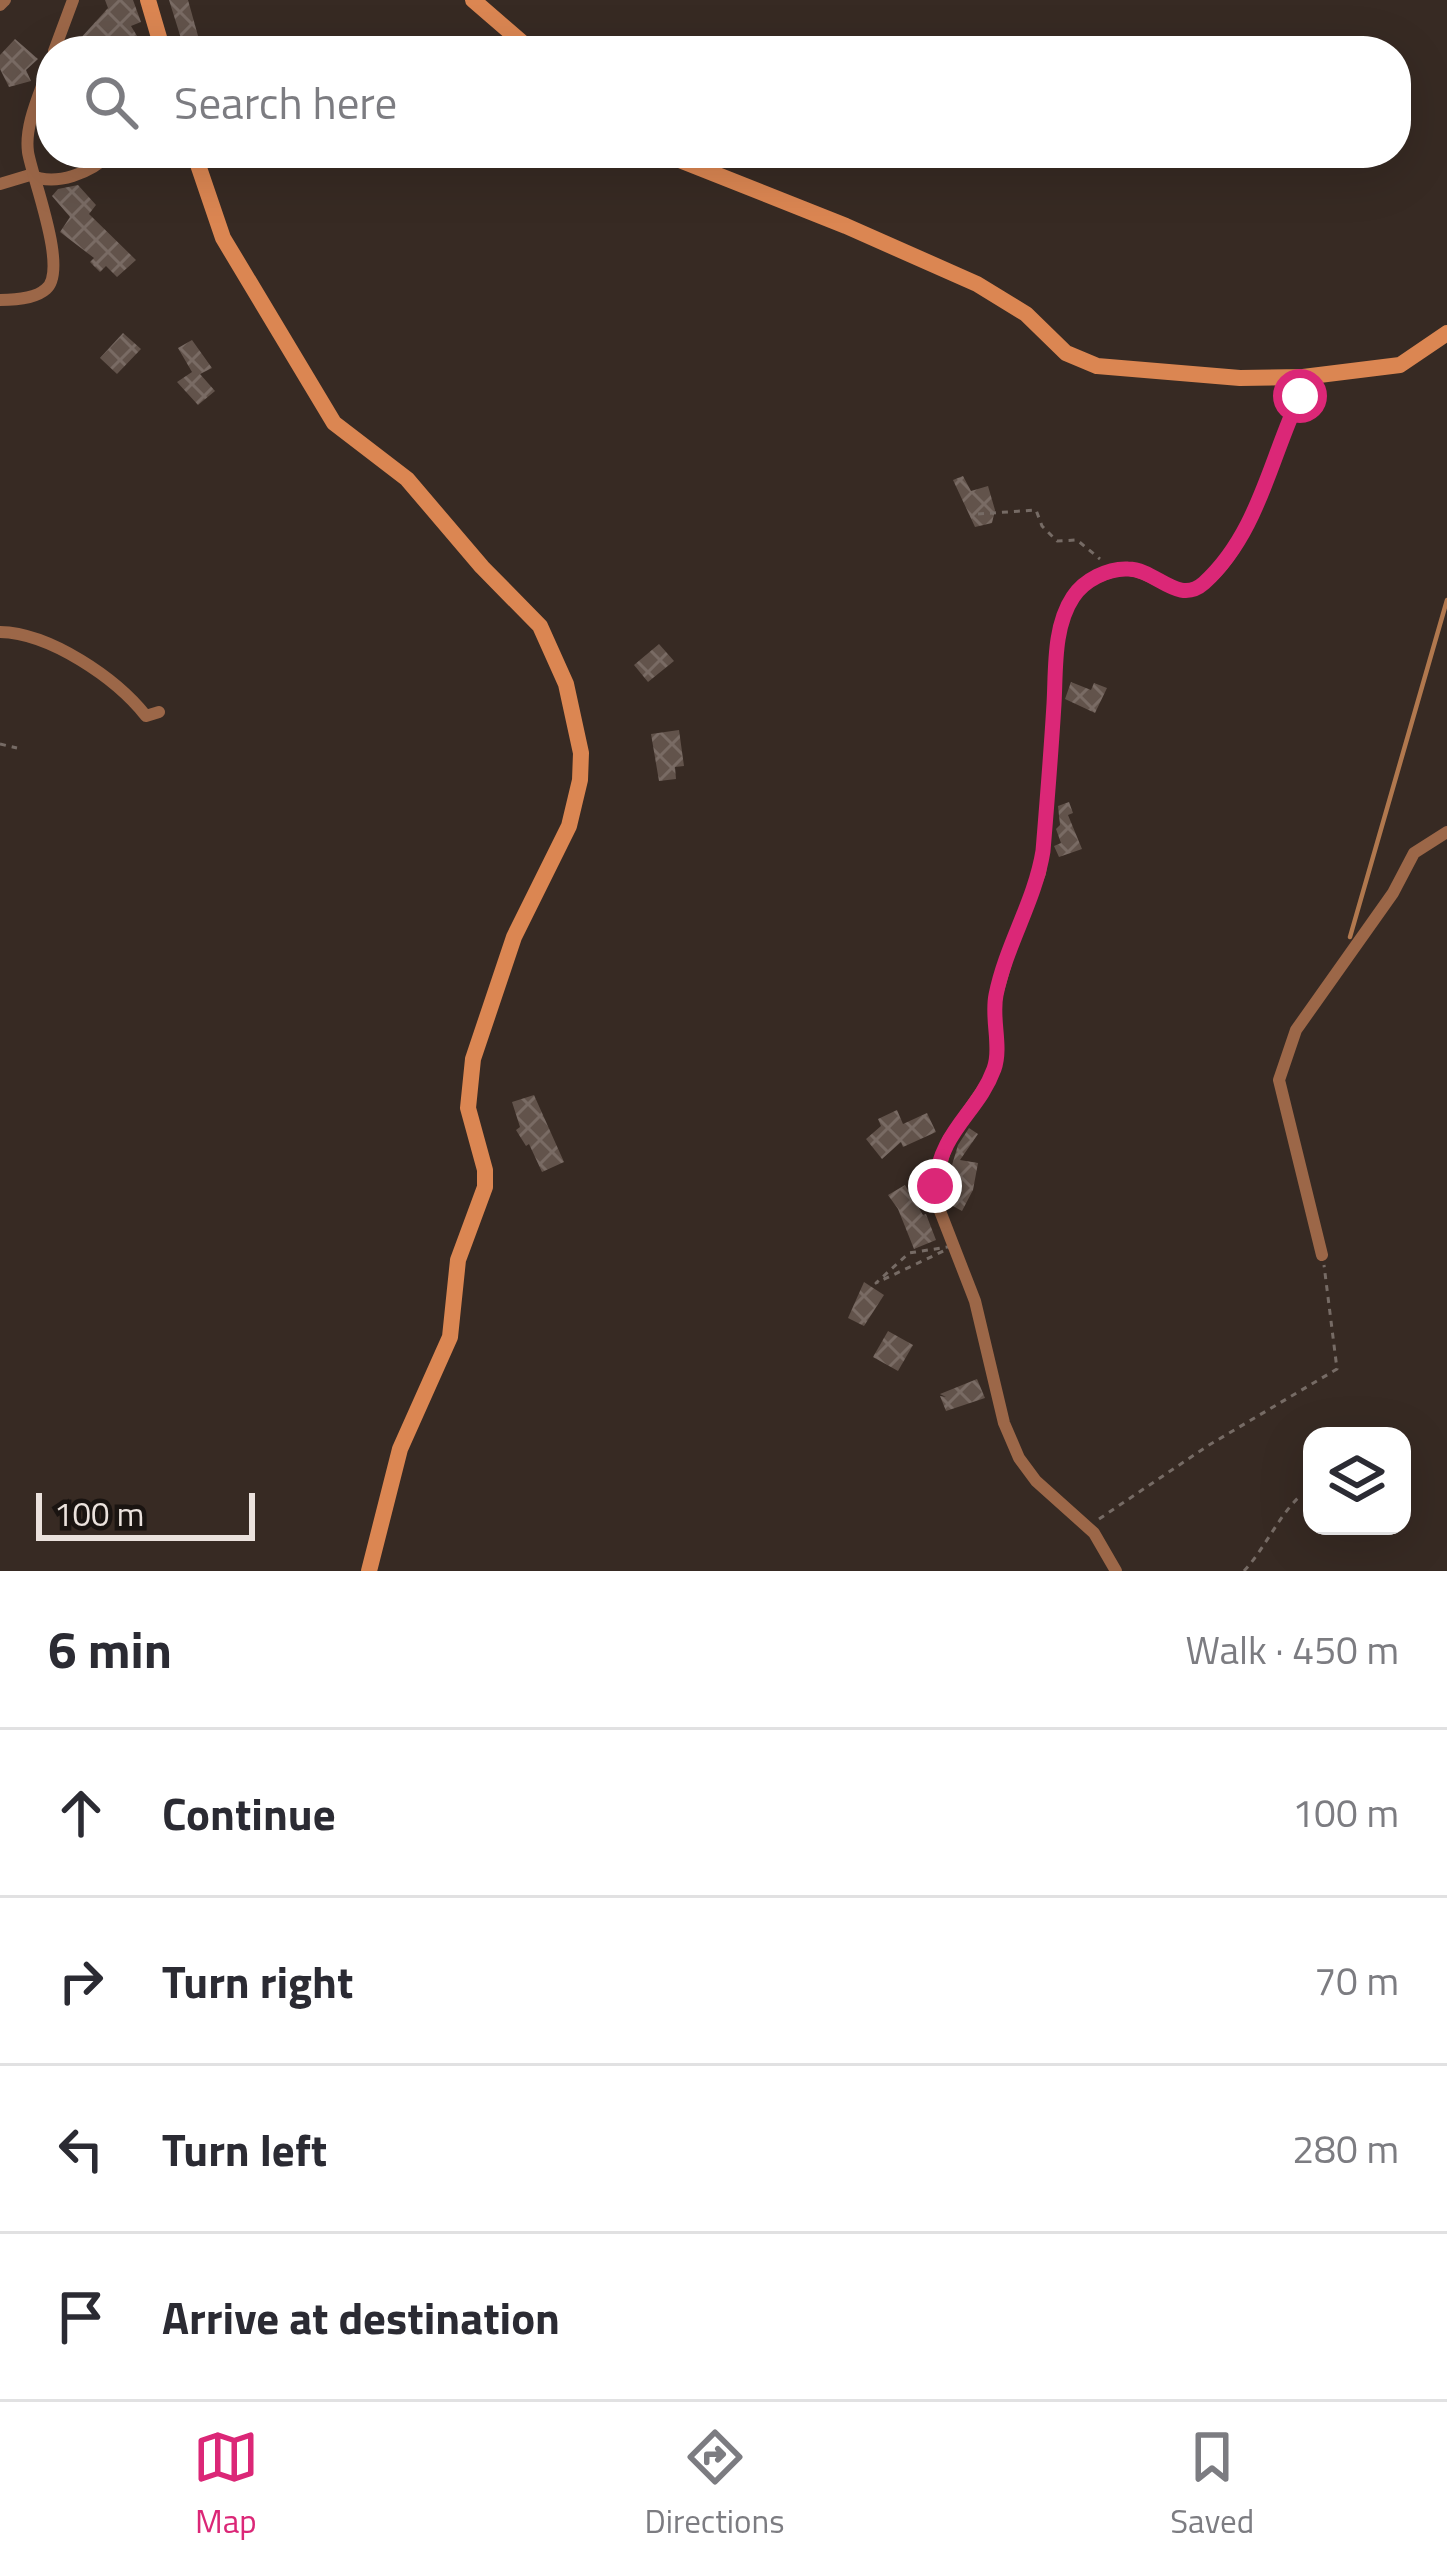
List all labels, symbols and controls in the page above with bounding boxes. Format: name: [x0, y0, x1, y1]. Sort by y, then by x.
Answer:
search box: [36, 36, 1411, 168]
text: Search here: [174, 68, 397, 136]
icon: search: [78, 69, 144, 135]
route start: [1273, 369, 1327, 423]
route end: [908, 1159, 962, 1213]
map controls: [1303, 1427, 1411, 1535]
button: layers: [1303, 1427, 1411, 1535]
scale bar: [36, 1487, 255, 1540]
text: 100 m: [54, 1489, 144, 1539]
text: 6 min: [48, 1610, 172, 1688]
text: Walk · 450 m: [1185, 1620, 1399, 1679]
text: Continue: [162, 1779, 336, 1847]
icon: ahead: [48, 1780, 114, 1846]
text: 100 m: [1292, 1783, 1399, 1842]
text: Turn right: [162, 1947, 353, 2015]
icon: right: [48, 1948, 114, 2014]
text: 70 m: [1314, 1951, 1399, 2010]
text: Turn left: [162, 2115, 327, 2183]
icon: left: [48, 2116, 114, 2182]
text: 280 m: [1292, 2119, 1399, 2178]
text: Arrive at destination: [162, 2283, 560, 2351]
icon: arrive: [48, 2284, 114, 2350]
tab: Map: [193, 2424, 259, 2546]
tab: Directions: [645, 2424, 784, 2546]
tab: Saved: [1170, 2424, 1254, 2546]

